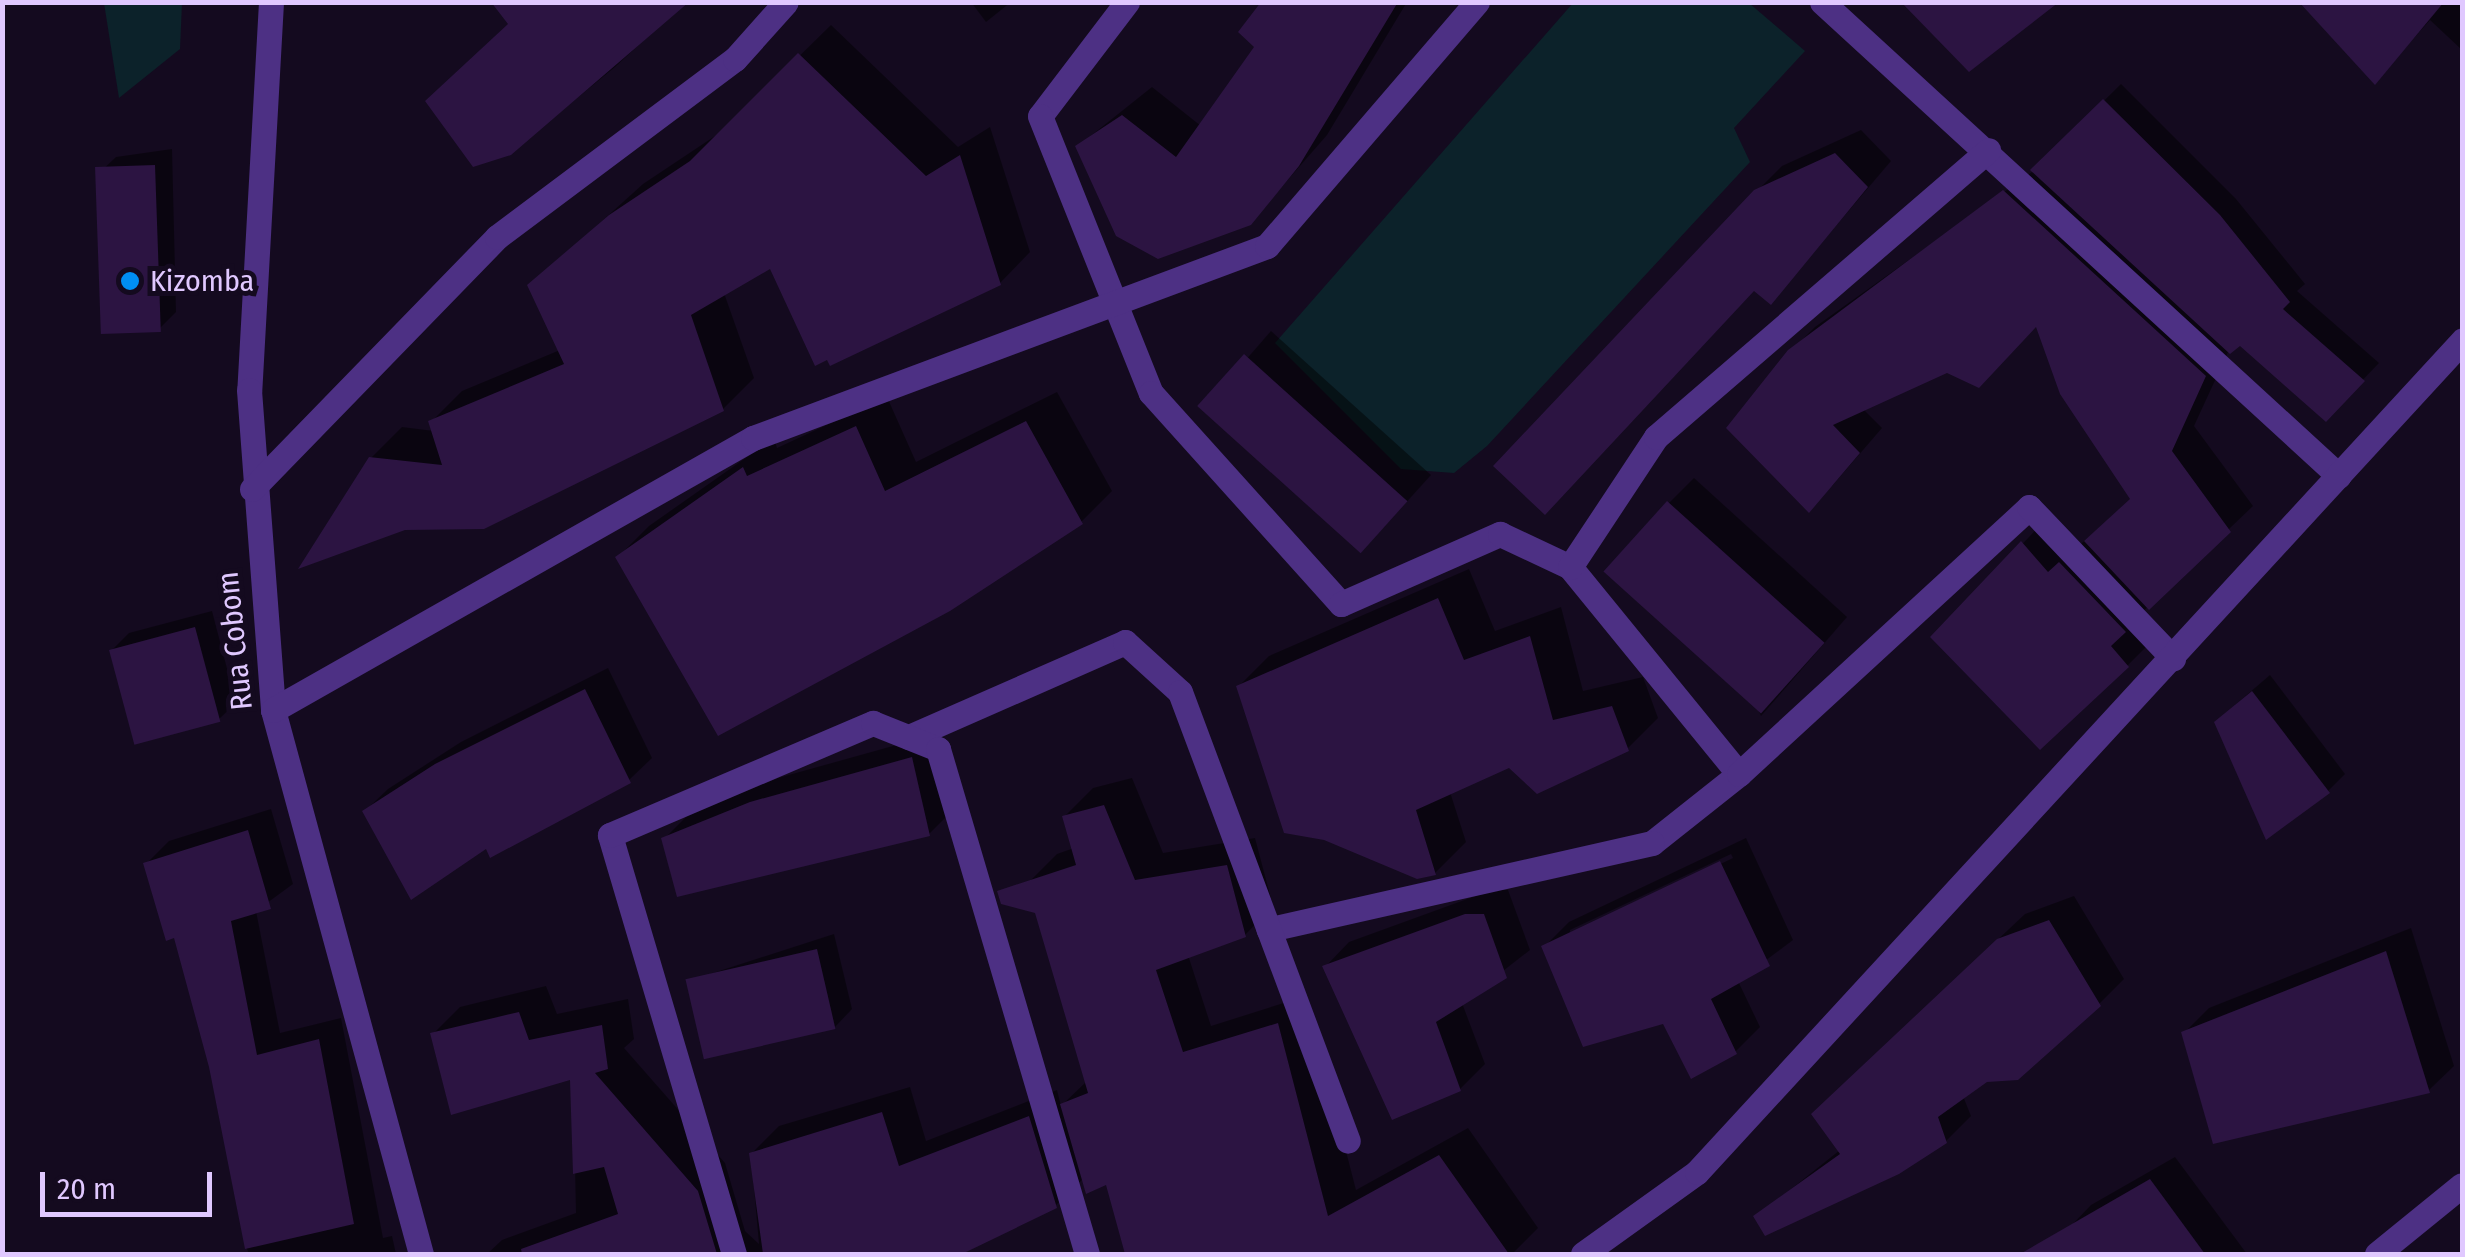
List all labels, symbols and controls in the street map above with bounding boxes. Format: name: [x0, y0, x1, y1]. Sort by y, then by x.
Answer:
place label: Kizomba: [150, 263, 254, 299]
marker: Kizomba: [119, 270, 141, 292]
street label: Rua Cobom: [210, 570, 260, 712]
scale bar: [45, 1152, 218, 1214]
text: 20 m: [57, 1171, 116, 1207]

